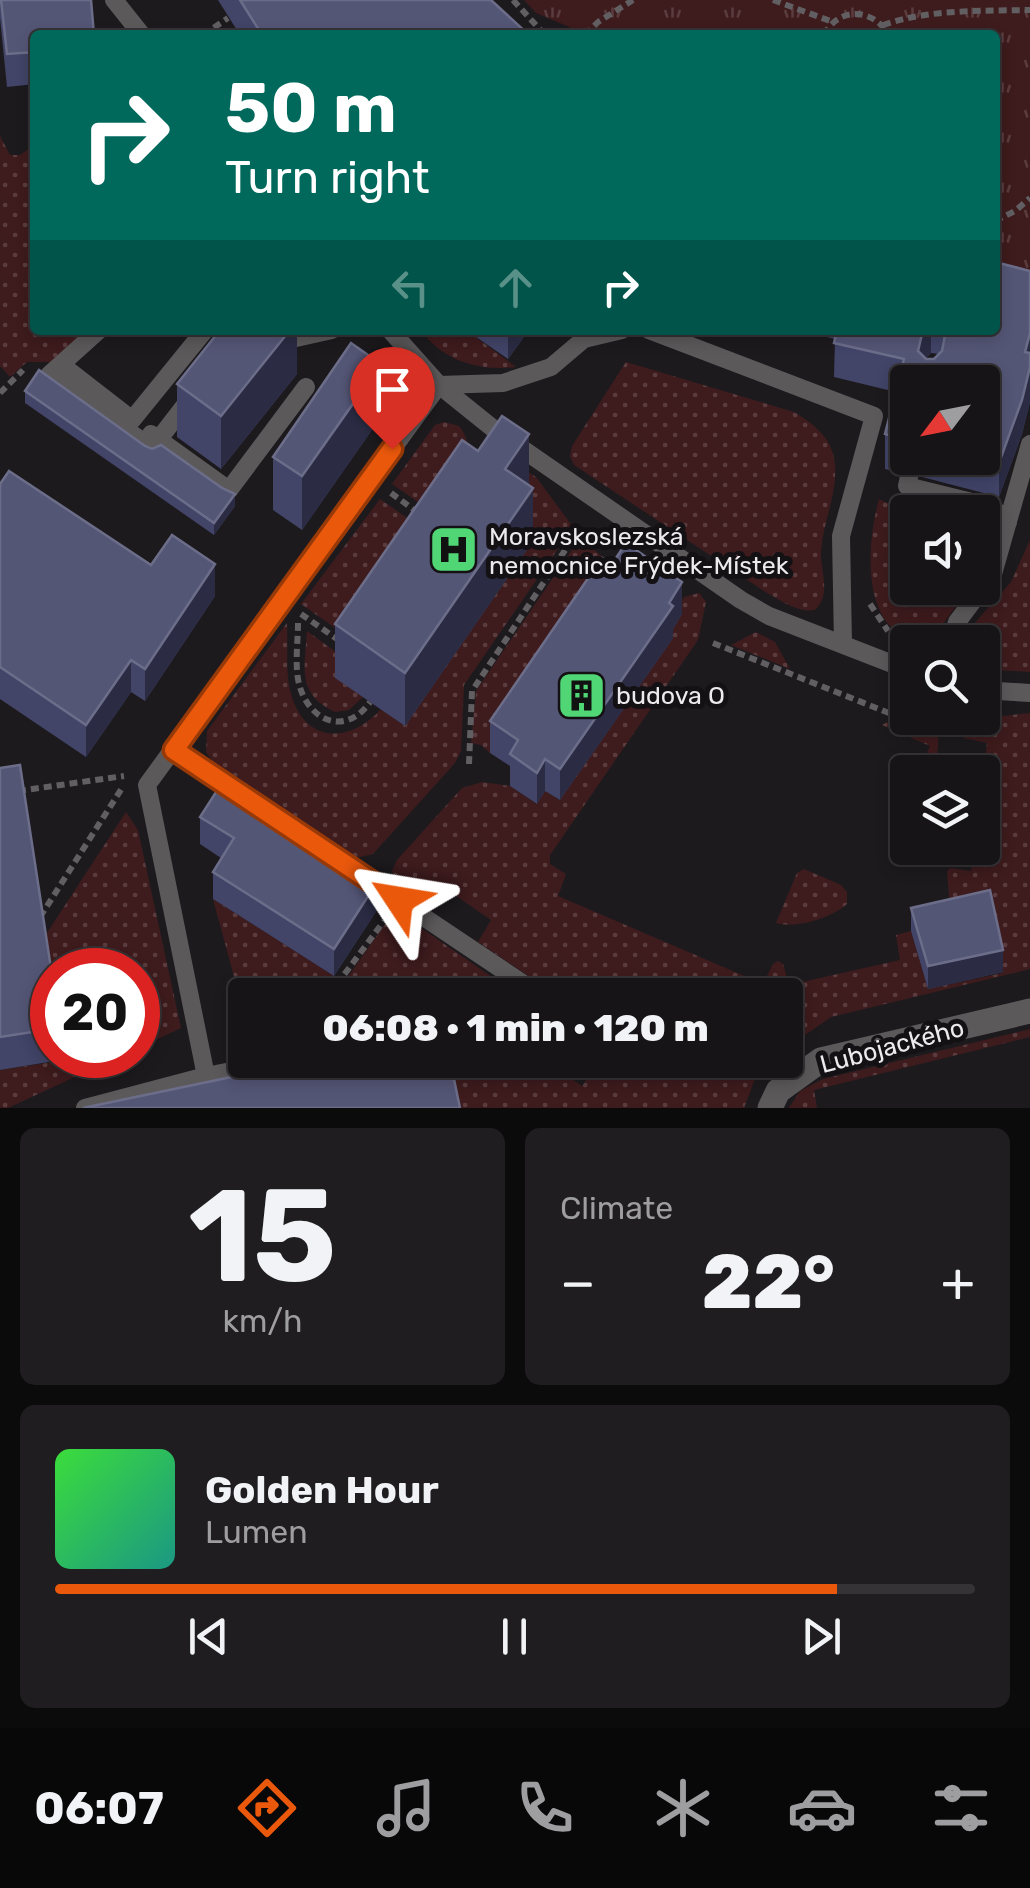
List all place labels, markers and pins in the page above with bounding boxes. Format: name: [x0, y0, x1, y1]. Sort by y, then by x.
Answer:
pin: [350, 347, 435, 450]
place label: Moravskoslezská nemocnice Frýdek-Místek: [489, 522, 789, 580]
hospital icon: Moravskoslezská nemocnice Frýdek-Místek: [428, 524, 480, 576]
building icon: budova O: [555, 669, 607, 721]
place label: budova O: [616, 681, 725, 710]

